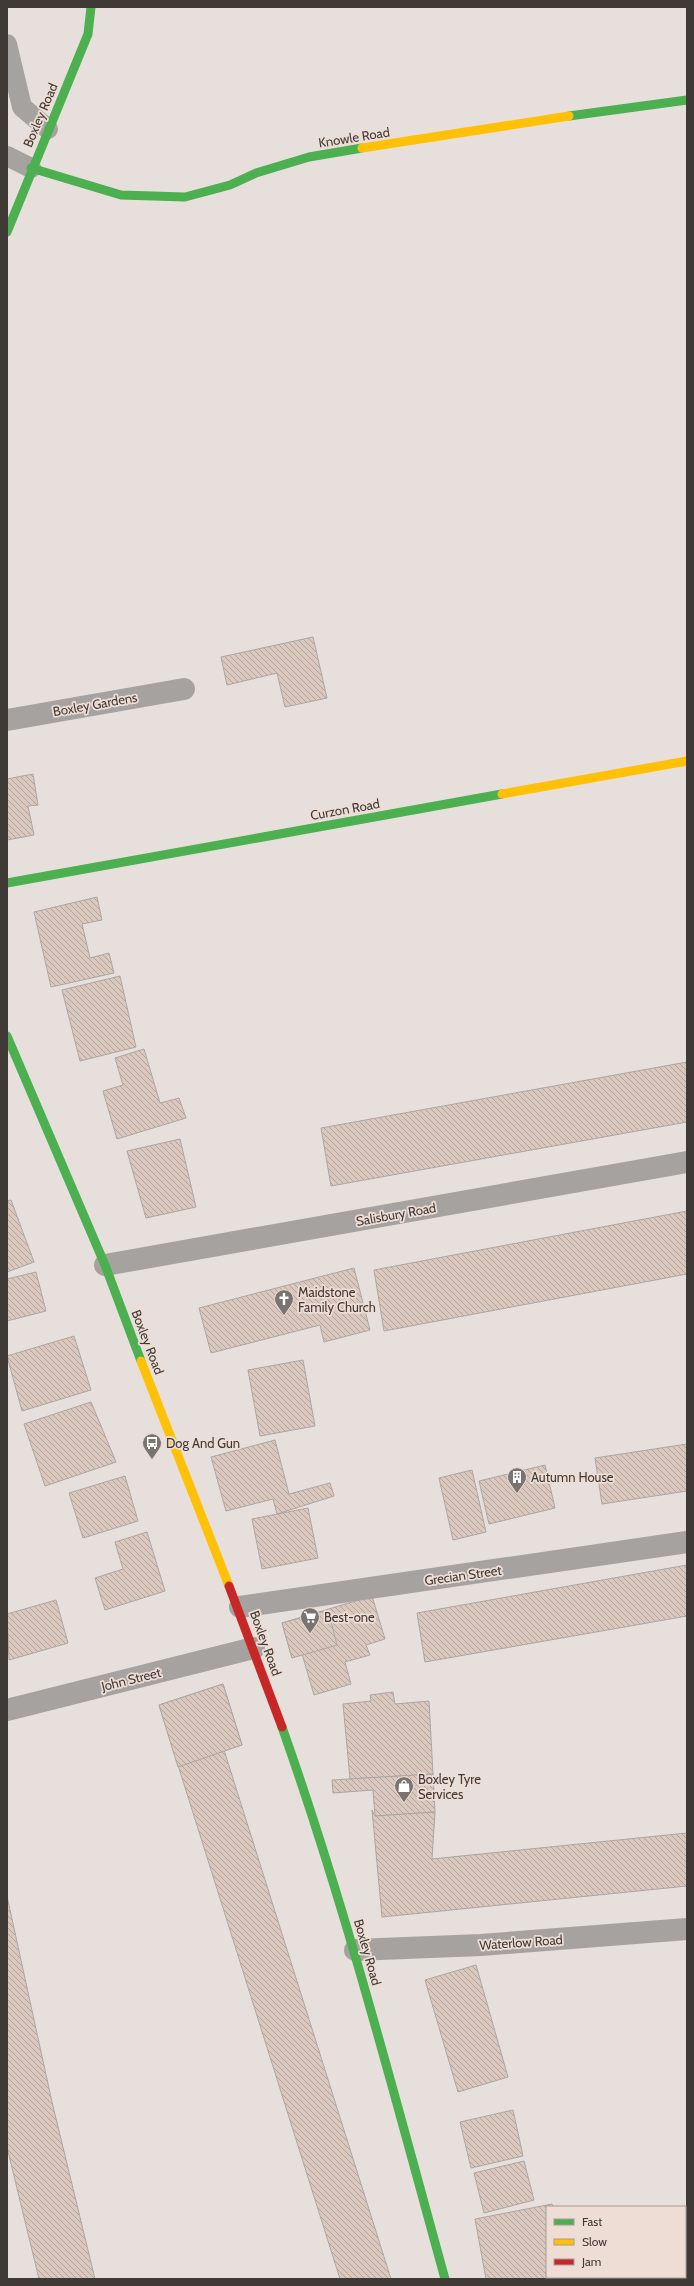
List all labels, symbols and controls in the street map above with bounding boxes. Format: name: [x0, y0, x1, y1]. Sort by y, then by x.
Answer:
street label: Boxley Road: [19, 81, 61, 149]
street label: Knowle Road: [317, 123, 391, 151]
street label: Boxley Gardens: [52, 689, 139, 719]
street label: Curzon Road: [309, 795, 381, 823]
street label: Salisbury Road: [355, 1199, 437, 1229]
place label: Maidstone Family Church: [298, 1284, 376, 1315]
church icon: Maidstone Family Church: [273, 1288, 295, 1316]
street label: Boxley Road: [128, 1307, 168, 1377]
bus stop icon: Dog And Gun: [141, 1432, 163, 1460]
place label: Dog And Gun: [166, 1435, 240, 1451]
building icon: Autumn House: [506, 1466, 528, 1494]
place label: Autumn House: [531, 1469, 614, 1485]
street label: Grecian Street: [423, 1562, 503, 1588]
supermarket icon: Best-one: [299, 1606, 321, 1634]
street label: Boxley Road: [247, 1608, 285, 1678]
place label: Best-one: [324, 1609, 375, 1625]
street label: John Street: [99, 1664, 163, 1694]
place label: Boxley Tyre Services: [418, 1771, 481, 1802]
shop icon: Boxley Tyre Services: [393, 1775, 415, 1803]
street label: Boxley Road: [351, 1917, 385, 1987]
street label: Waterlow Road: [479, 1931, 563, 1953]
legend: [546, 2206, 686, 2278]
text: Fast: [582, 2214, 602, 2229]
text: Slow: [582, 2234, 607, 2249]
text: Jam: [581, 2254, 601, 2269]

